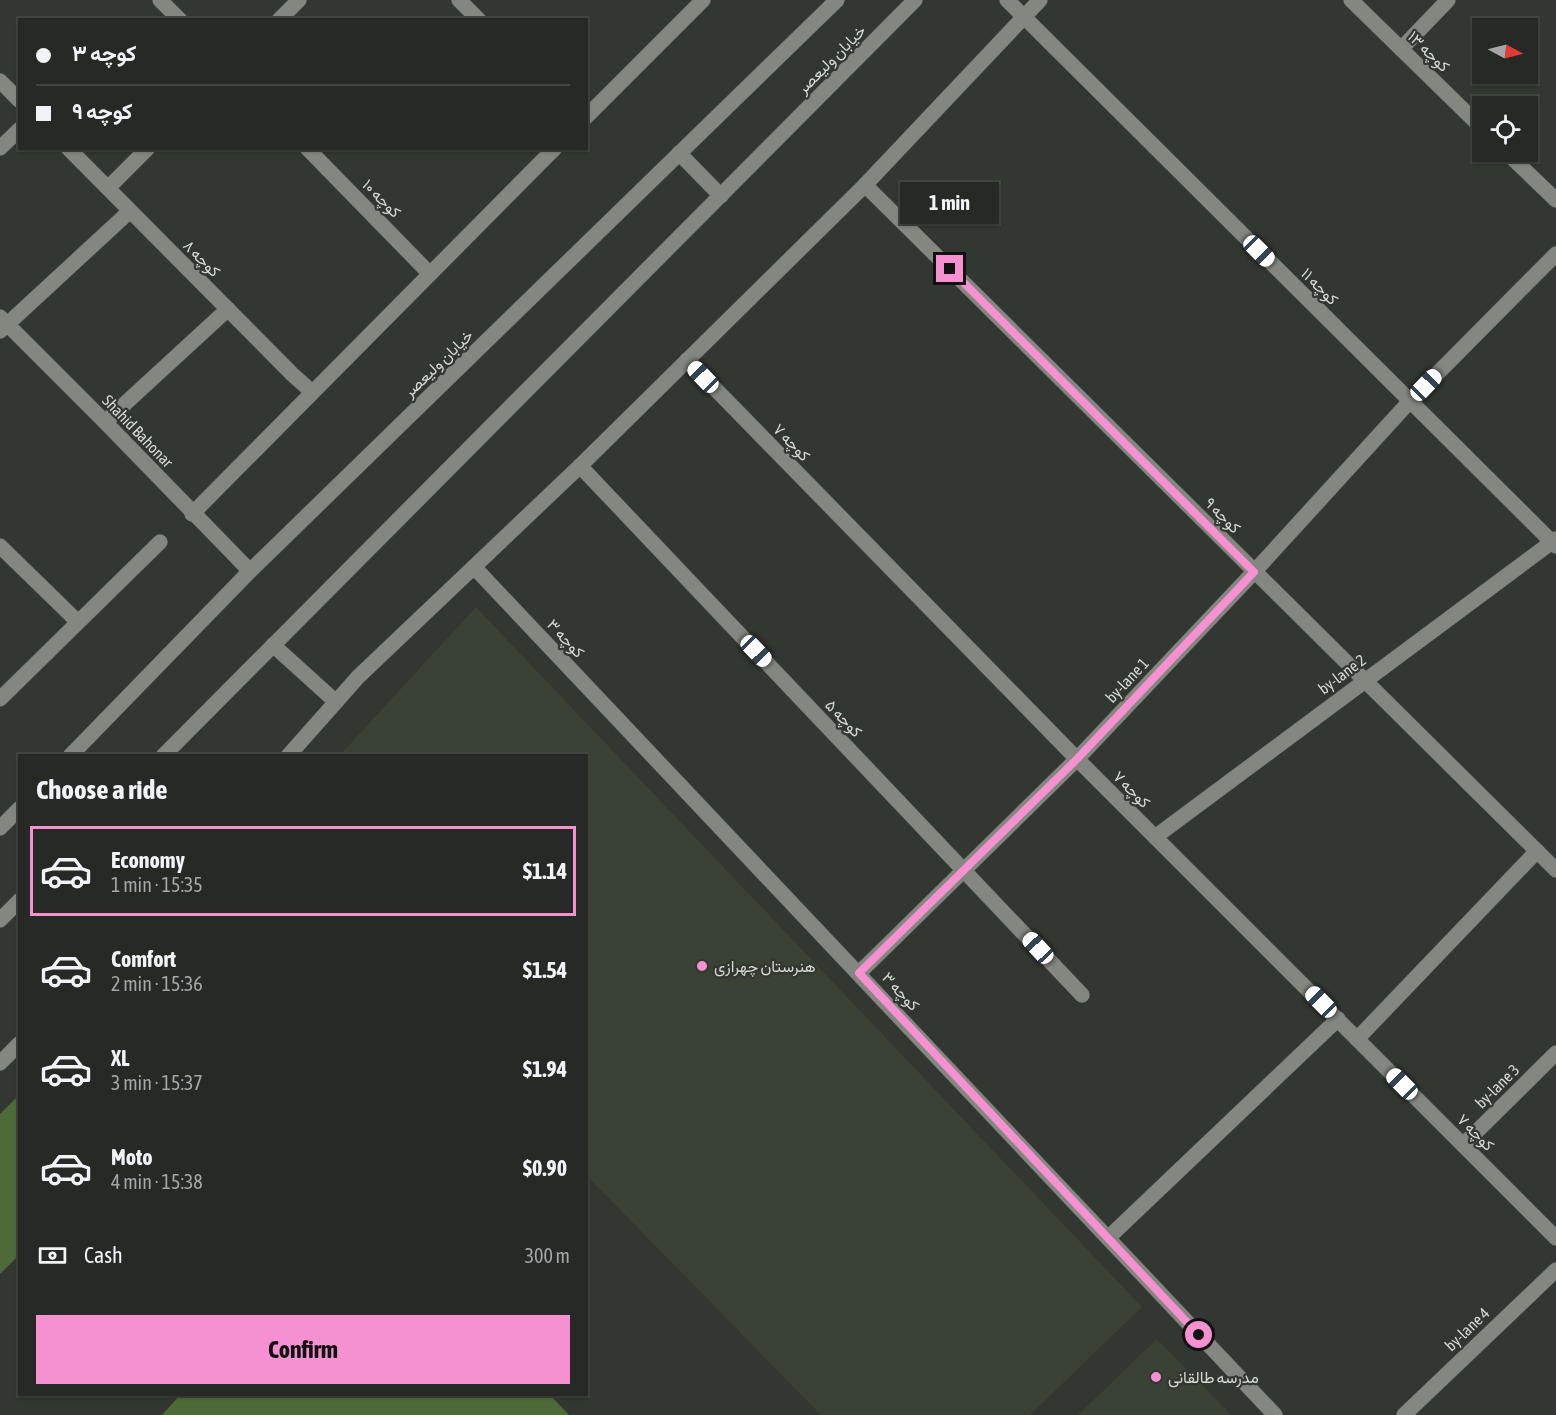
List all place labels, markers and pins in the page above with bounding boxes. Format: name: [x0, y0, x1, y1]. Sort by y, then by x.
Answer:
place label: هنرستان چهرازی: [714, 957, 816, 978]
marker: هنرستان چهرازی: [695, 959, 709, 973]
place label: مدرسه طالقانی: [1168, 1368, 1259, 1388]
marker: مدرسه طالقانی: [1149, 1370, 1163, 1384]

